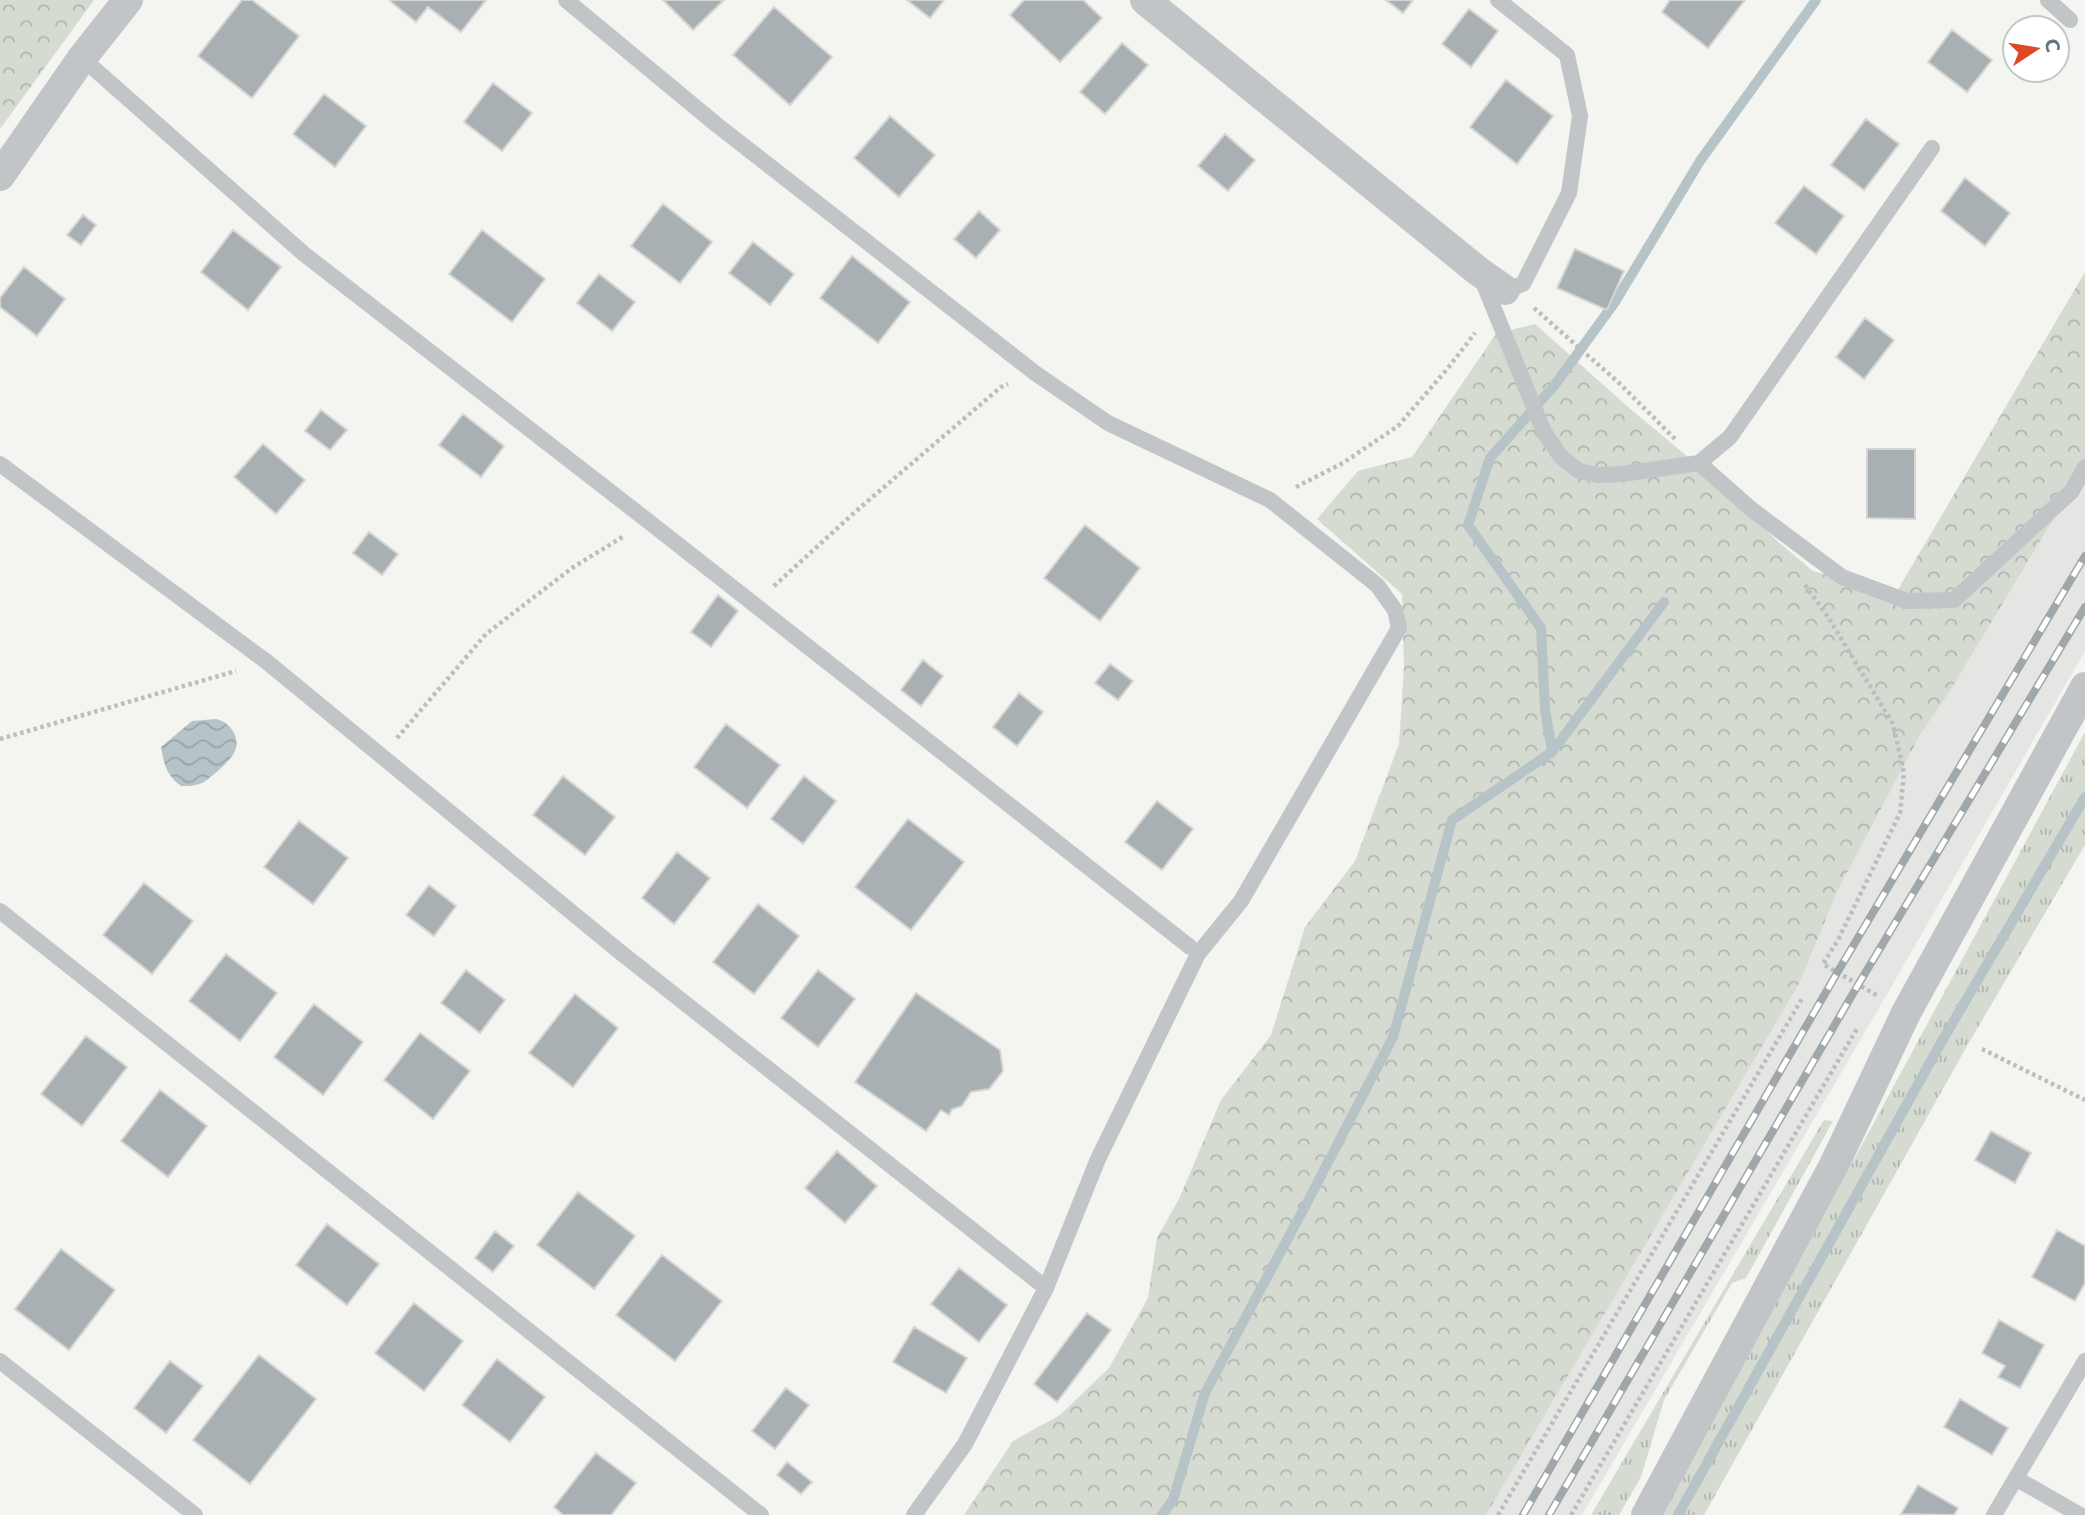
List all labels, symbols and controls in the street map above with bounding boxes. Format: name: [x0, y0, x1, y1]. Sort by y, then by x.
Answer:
north arrow: [2001, 14, 2071, 84]
text: С: [2041, 37, 2066, 54]

